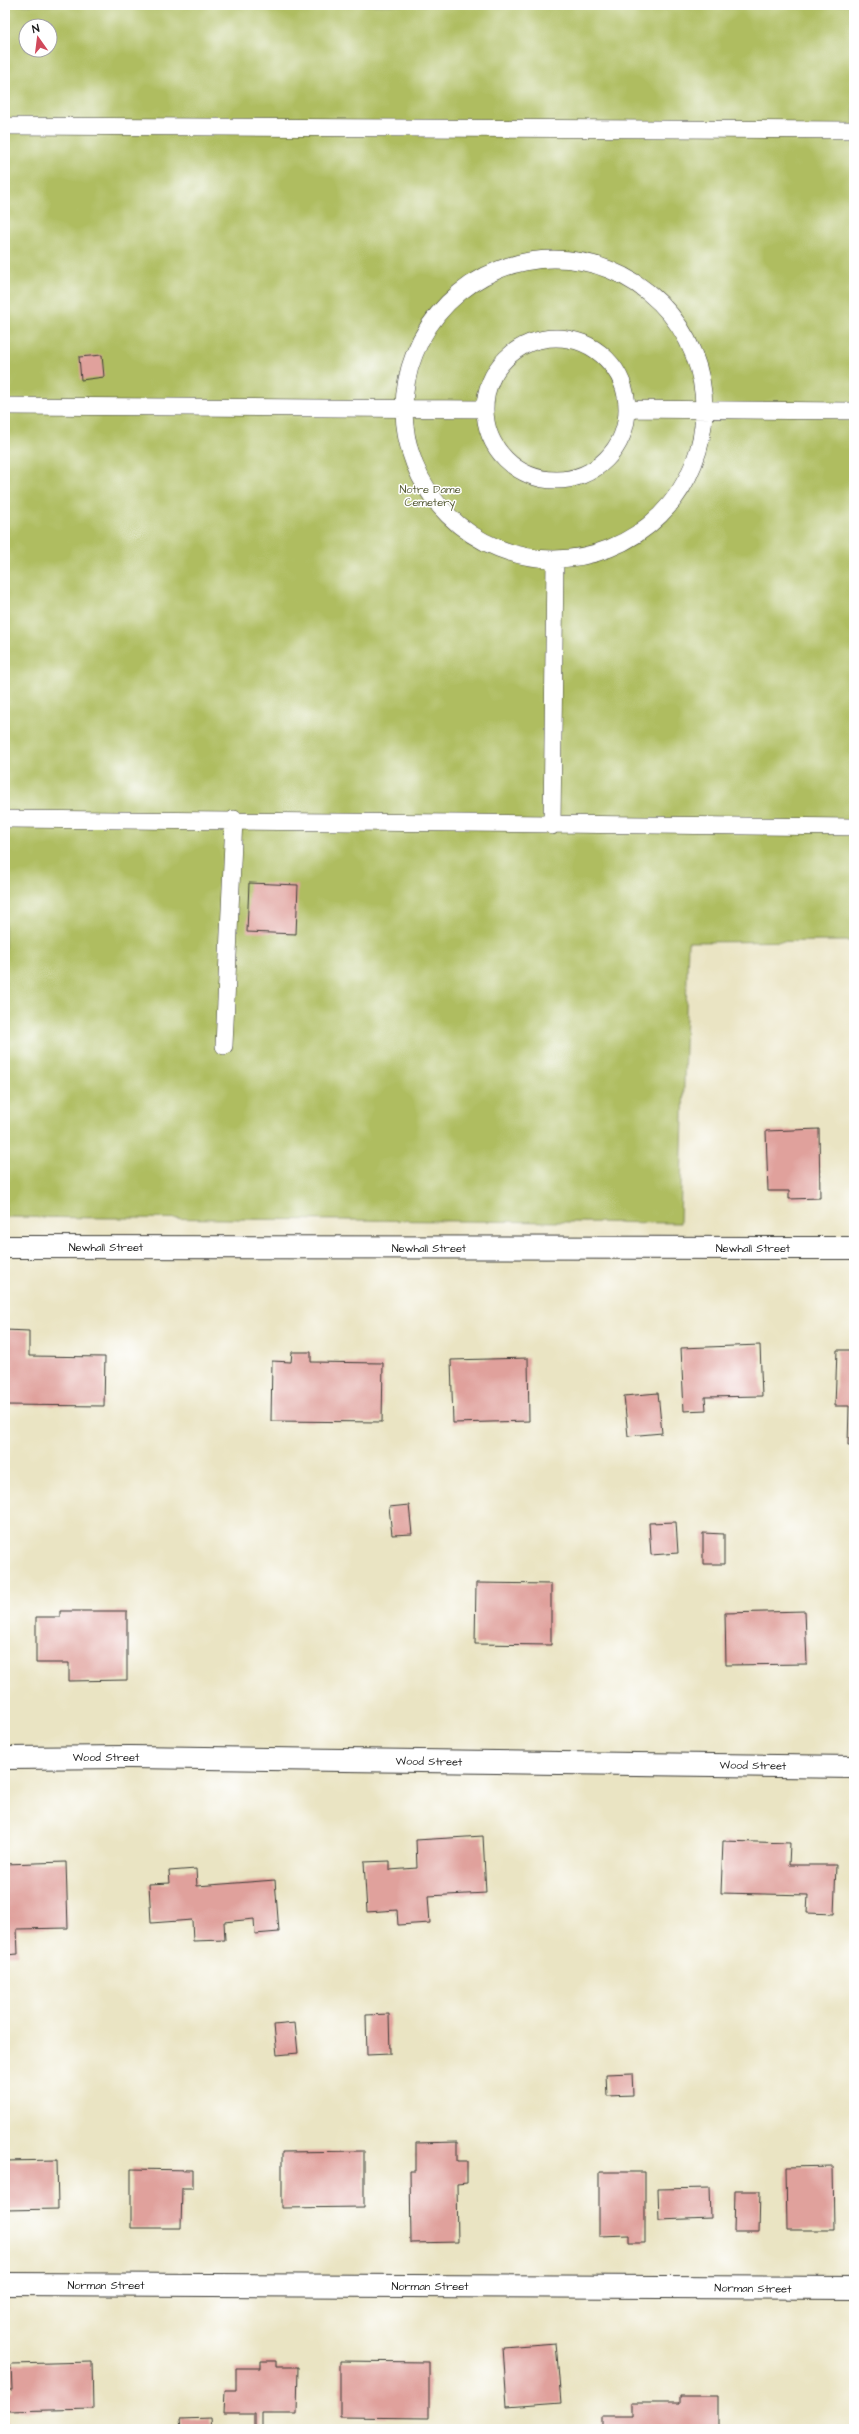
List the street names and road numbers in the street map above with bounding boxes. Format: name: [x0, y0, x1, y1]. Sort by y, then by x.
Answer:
street label: Newhall Street: [69, 1240, 144, 1255]
street label: Newhall Street: [392, 1241, 467, 1256]
street label: Newhall Street: [716, 1241, 791, 1256]
street label: Wood Street: [73, 1750, 140, 1765]
street label: Wood Street: [396, 1753, 463, 1770]
street label: Wood Street: [720, 1757, 787, 1774]
street label: Norman Street: [67, 2278, 145, 2293]
street label: Norman Street: [391, 2279, 469, 2294]
street label: Norman Street: [714, 2280, 792, 2297]

